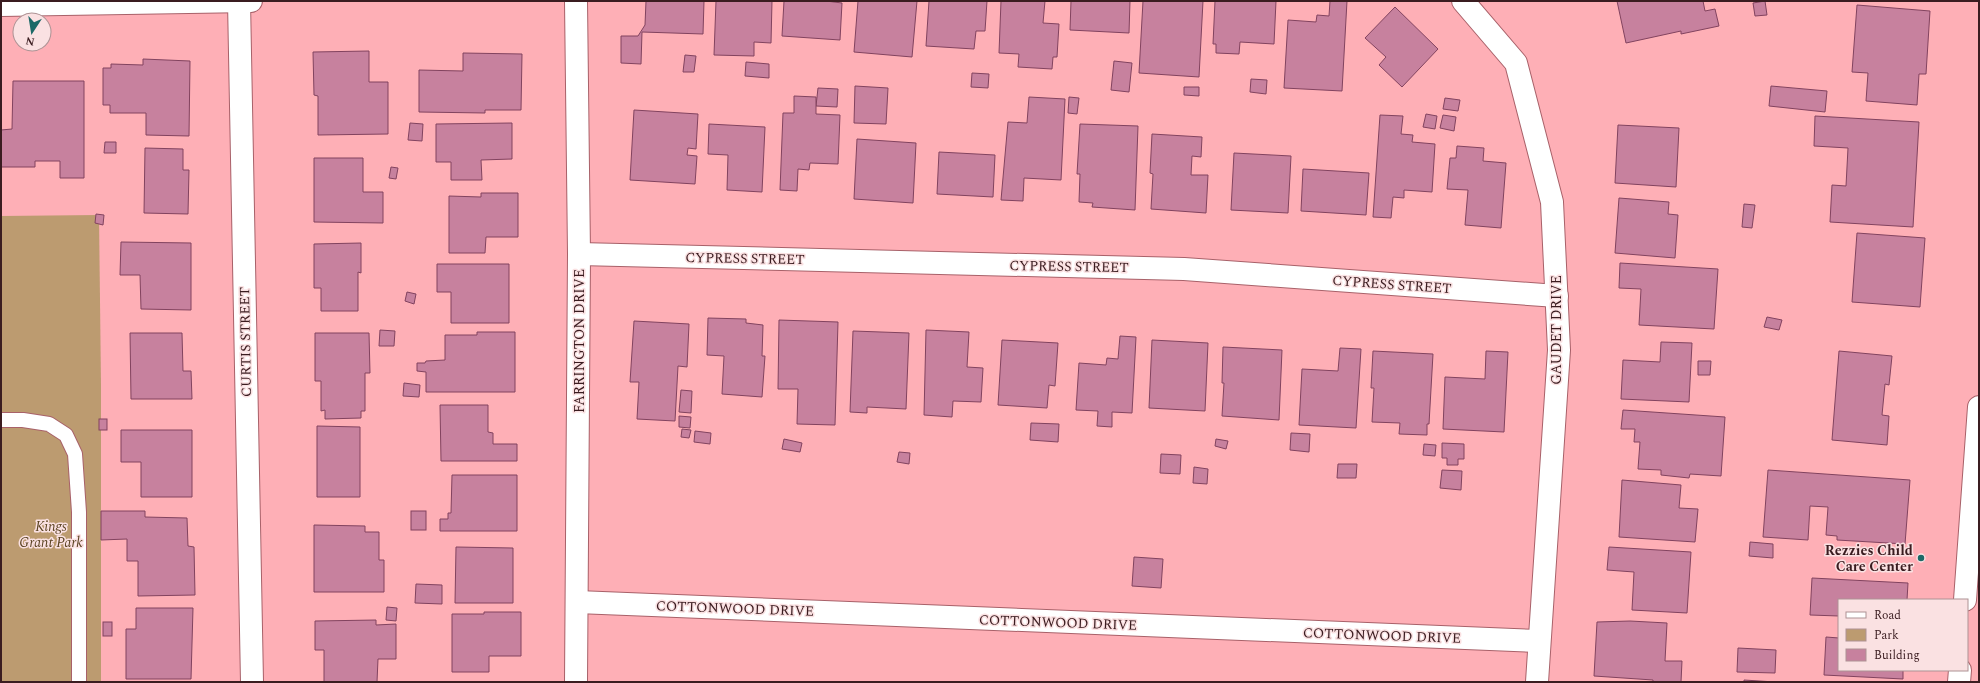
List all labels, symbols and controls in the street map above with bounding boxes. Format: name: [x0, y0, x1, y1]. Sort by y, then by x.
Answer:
north arrow: [12, 12, 52, 52]
text: N: [24, 32, 36, 51]
street label: CYPRESS STREET: [685, 247, 805, 270]
street label: CYPRESS STREET: [1009, 255, 1129, 278]
street label: FARRINGTON DRIVE: [569, 269, 590, 413]
street label: CYPRESS STREET: [1332, 270, 1452, 299]
street label: GAUDET DRIVE: [1546, 275, 1567, 385]
street label: CURTIS STREET: [234, 287, 257, 397]
park label: Kings Grant Park: [19, 516, 83, 553]
place label: Rezzies Child Care Center: [1825, 540, 1913, 577]
marker: Rezzies Child Care Center: [1916, 553, 1926, 563]
street label: COTTONWOOD DRIVE: [655, 595, 815, 622]
legend: [1838, 599, 1968, 671]
text: Road: [1874, 606, 1901, 625]
street label: COTTONWOOD DRIVE: [978, 609, 1138, 636]
street label: COTTONWOOD DRIVE: [1302, 622, 1462, 649]
text: Park: [1874, 626, 1899, 645]
text: Building: [1874, 646, 1920, 665]

